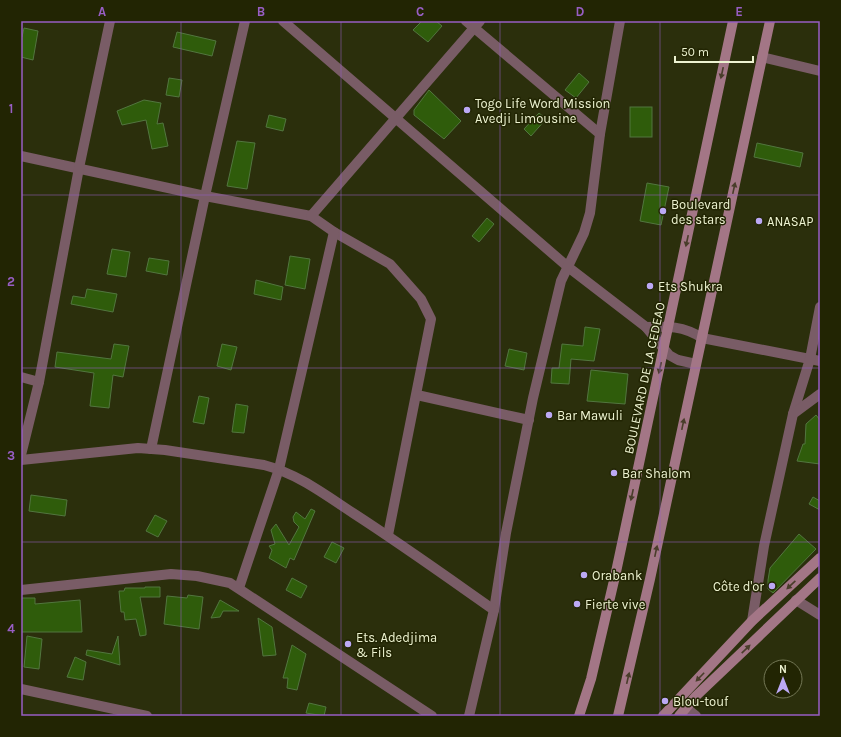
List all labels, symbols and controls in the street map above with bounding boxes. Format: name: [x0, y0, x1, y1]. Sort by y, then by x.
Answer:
text: A: [98, 4, 106, 19]
text: B: [257, 4, 265, 19]
text: C: [416, 4, 424, 19]
text: D: [576, 4, 585, 19]
text: E: [735, 4, 743, 19]
scale bar: [675, 38, 753, 64]
text: 50 m: [681, 45, 709, 59]
one-way arrow: [719, 67, 725, 79]
place label: Togo Life Word Mission Avedji Limousine: [475, 96, 610, 126]
text: 1: [9, 101, 13, 116]
marker: Togo Life Word Mission Avedji Limousine: [462, 105, 472, 115]
one-way arrow: [731, 181, 737, 194]
place label: Boulevard des stars: [671, 197, 730, 227]
marker: Boulevard des stars: [658, 206, 668, 216]
place label: ANASAP: [767, 214, 813, 229]
marker: ANASAP: [754, 216, 764, 226]
one-way arrow: [683, 235, 689, 247]
text: 2: [7, 274, 15, 289]
place label: Ets Shukra: [658, 279, 723, 294]
marker: Ets Shukra: [645, 281, 655, 291]
street label: BOULEVARD DE LA CEDEAO: [621, 301, 668, 455]
one-way arrow: [656, 362, 662, 374]
place label: Bar Mawuli: [557, 408, 623, 423]
marker: Bar Mawuli: [544, 410, 554, 420]
one-way arrow: [680, 418, 686, 430]
text: 3: [7, 448, 15, 463]
place label: Bar Shalom: [622, 466, 691, 481]
marker: Bar Shalom: [609, 468, 619, 478]
one-way arrow: [628, 489, 634, 501]
one-way arrow: [653, 545, 659, 557]
place label: Orabank: [592, 568, 642, 583]
marker: Orabank: [579, 570, 589, 580]
place label: Côte d'or: [713, 579, 764, 594]
one-way arrow: [786, 580, 796, 589]
marker: Côte d'or: [767, 581, 777, 591]
place label: Fierte vive: [585, 597, 646, 612]
marker: Fierte vive: [572, 599, 582, 609]
text: 4: [7, 621, 15, 636]
place label: Ets. Adedjima & Fils: [356, 630, 437, 660]
marker: Ets. Adedjima & Fils: [343, 639, 353, 649]
one-way arrow: [741, 644, 751, 654]
north arrow: [763, 659, 803, 699]
text: N: [779, 663, 787, 676]
one-way arrow: [625, 672, 631, 684]
one-way arrow: [695, 672, 705, 682]
place label: Blou-touf: [673, 694, 729, 709]
marker: Blou-touf: [660, 696, 670, 706]

